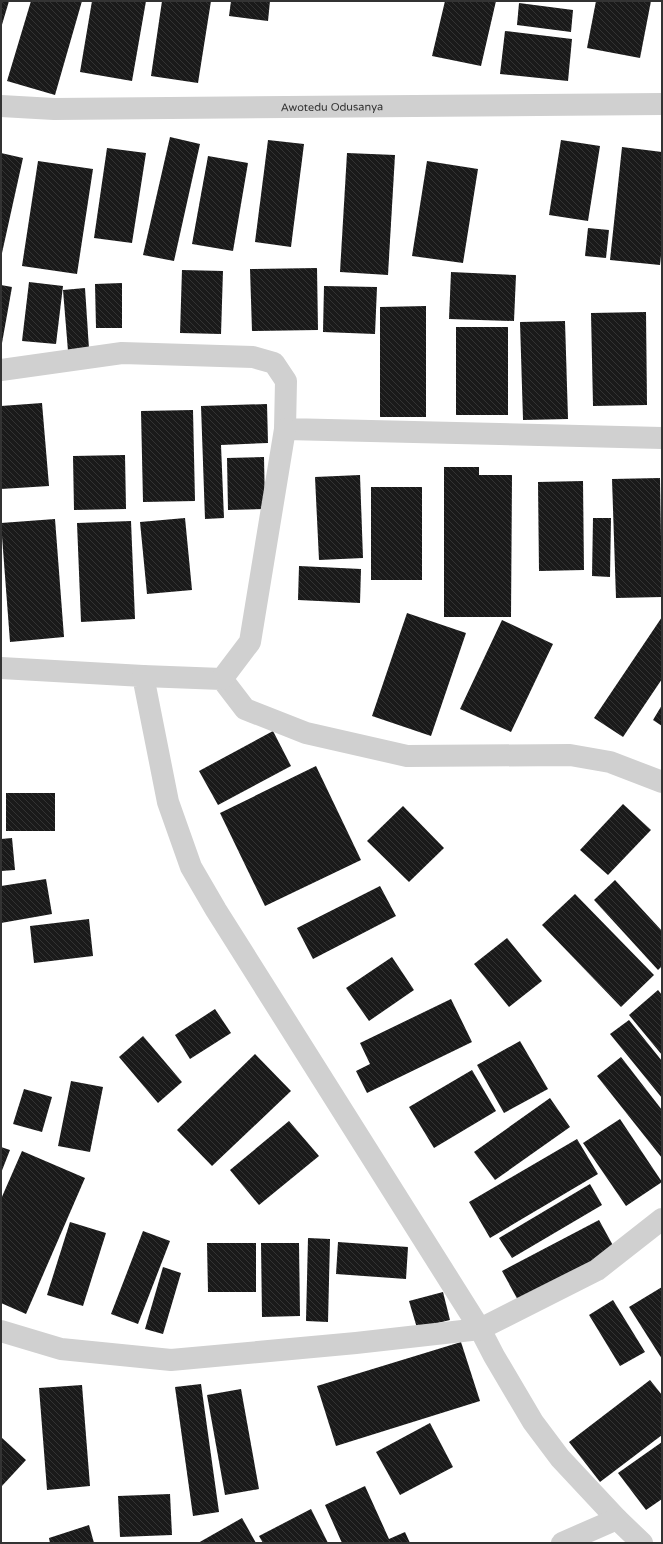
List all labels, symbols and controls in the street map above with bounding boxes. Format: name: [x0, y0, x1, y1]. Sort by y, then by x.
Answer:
street label: Awotedu Odusanya: [281, 100, 383, 114]

